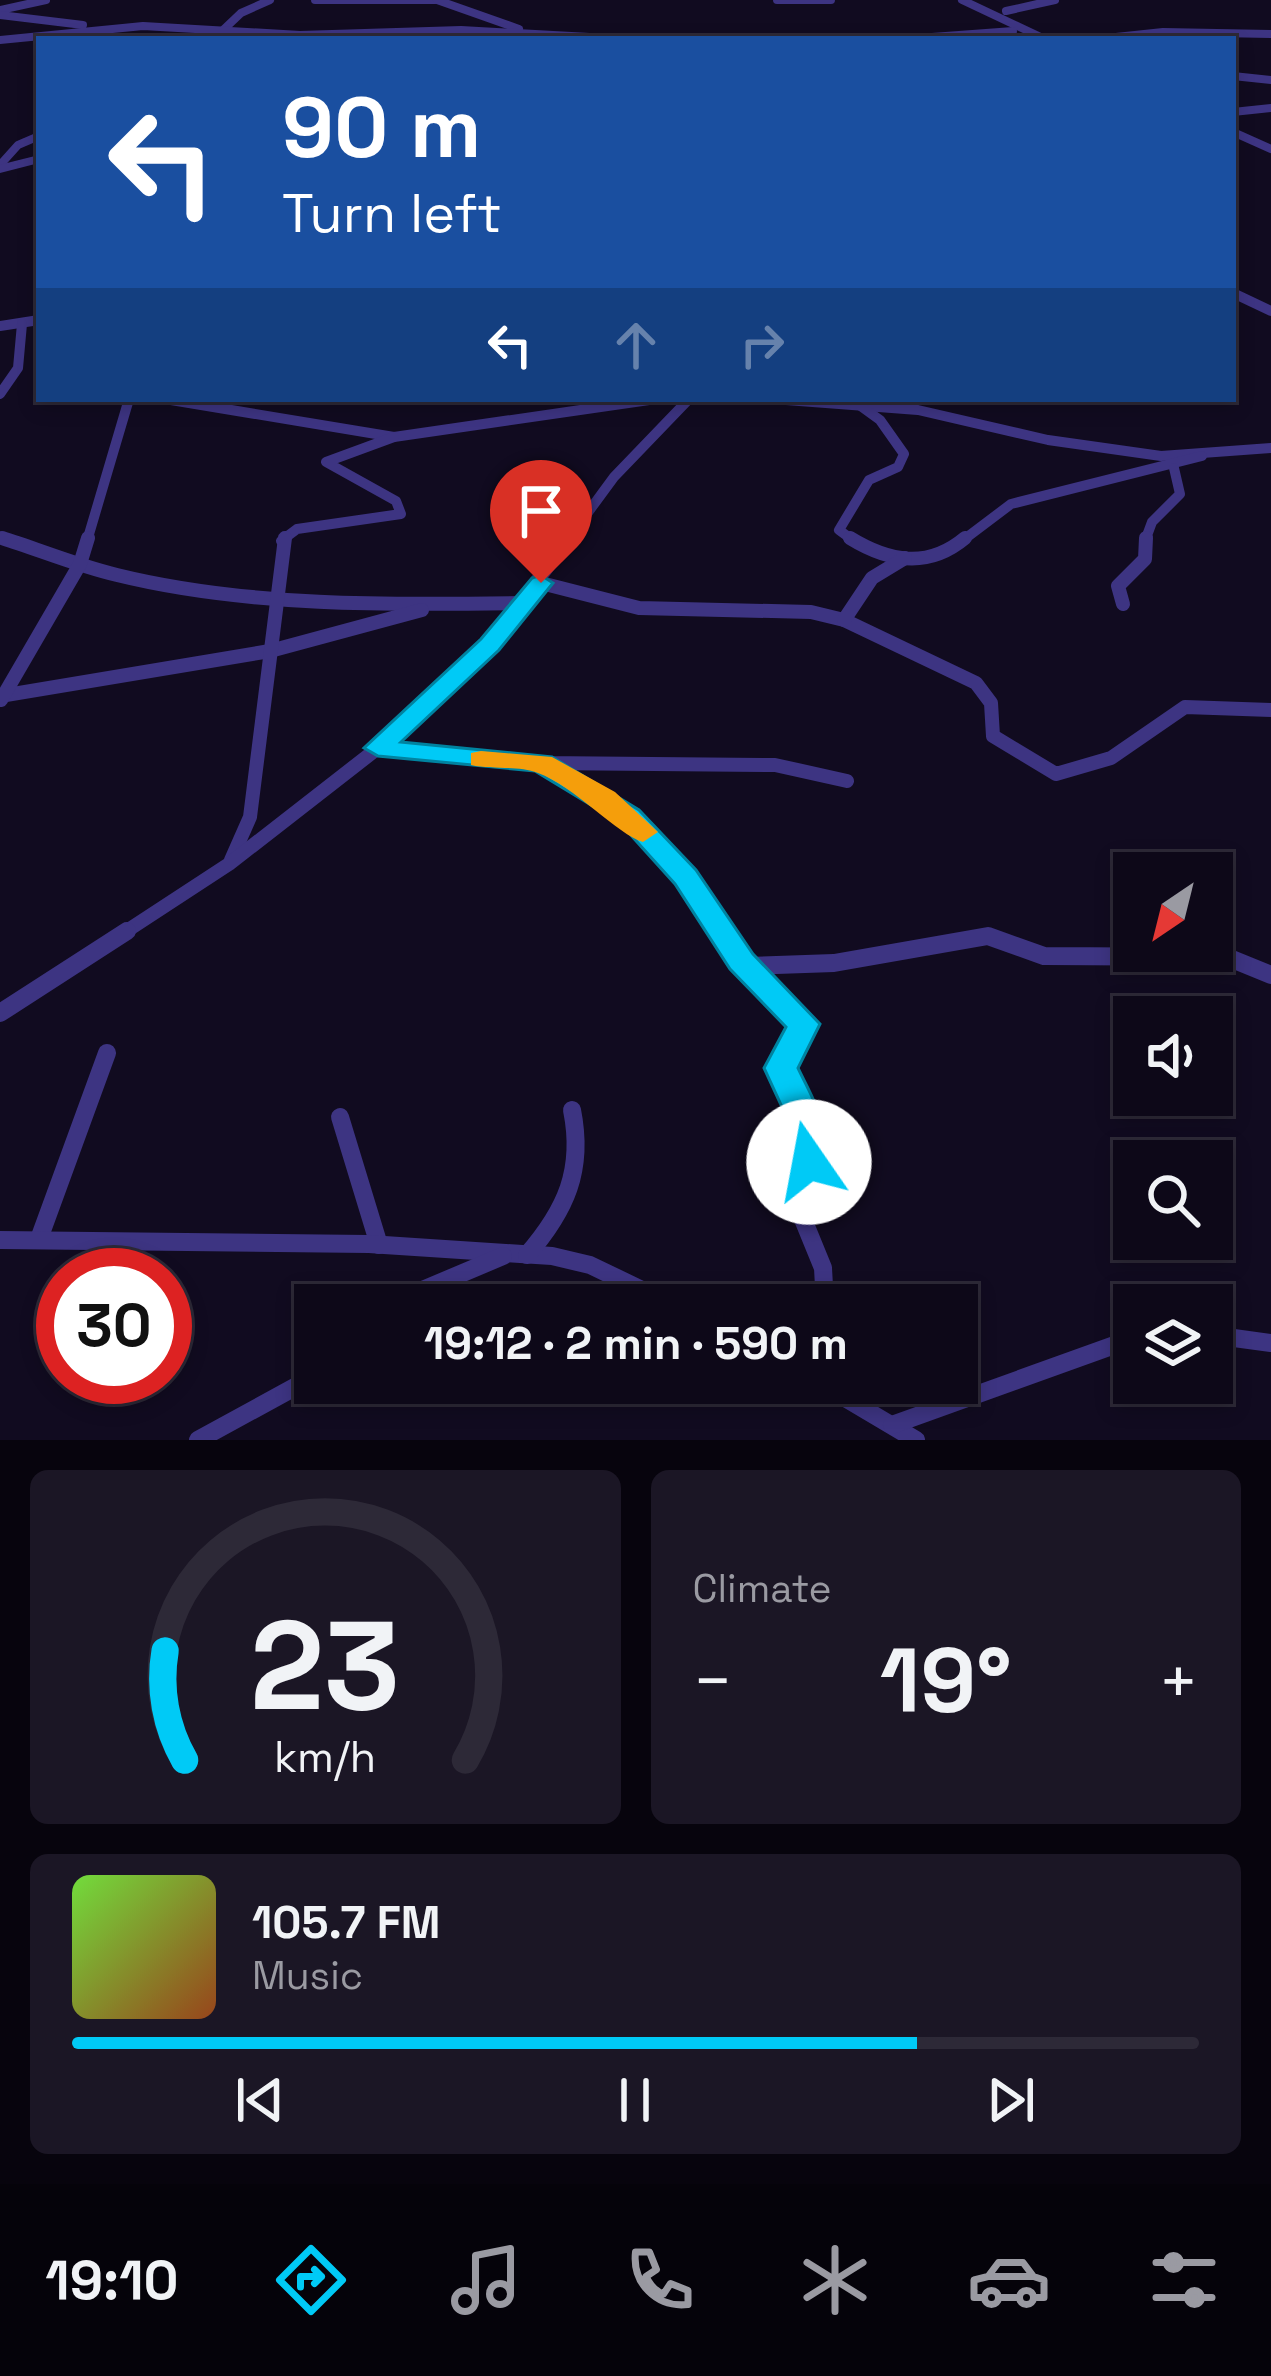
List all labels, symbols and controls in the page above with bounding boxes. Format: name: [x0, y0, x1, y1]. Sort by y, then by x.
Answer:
text: 90 m: [282, 74, 481, 182]
icon: left: [84, 84, 240, 240]
text: Turn left: [282, 179, 502, 248]
icon: left: [477, 312, 543, 378]
icon: ahead: [603, 312, 669, 378]
icon: right: [729, 312, 795, 378]
pin: [490, 460, 592, 583]
icon: arrive: [508, 478, 574, 544]
north arrow: [1113, 852, 1233, 972]
map controls: [1113, 852, 1233, 1404]
button: sound: [1113, 996, 1233, 1116]
position arrow: [746, 1099, 872, 1225]
button: search: [1113, 1140, 1233, 1260]
speed limit sign: 30: [36, 1248, 192, 1404]
button: layers: [1113, 1284, 1233, 1404]
text: 19:12 · 2 min · 590 m: [424, 1315, 848, 1372]
text: Climate: [693, 1564, 832, 1613]
text: 23: [250, 1586, 400, 1745]
text: 19°: [880, 1623, 1012, 1738]
text: −: [693, 1639, 733, 1723]
text: +: [1158, 1639, 1199, 1723]
text: km/h: [274, 1730, 376, 1785]
text: 105.7 FM: [252, 1894, 440, 1951]
text: Music: [252, 1951, 363, 2000]
icon: previous: [227, 2067, 293, 2133]
icon: pause: [602, 2067, 668, 2133]
icon: next: [978, 2067, 1044, 2133]
icon: directions: [269, 2238, 353, 2322]
icon: music: [444, 2238, 528, 2322]
icon: phone: [618, 2238, 702, 2322]
icon: climate: [793, 2238, 877, 2322]
icon: car: [967, 2238, 1051, 2322]
icon: filters: [1142, 2238, 1226, 2322]
text: 19:10: [45, 2246, 179, 2315]

